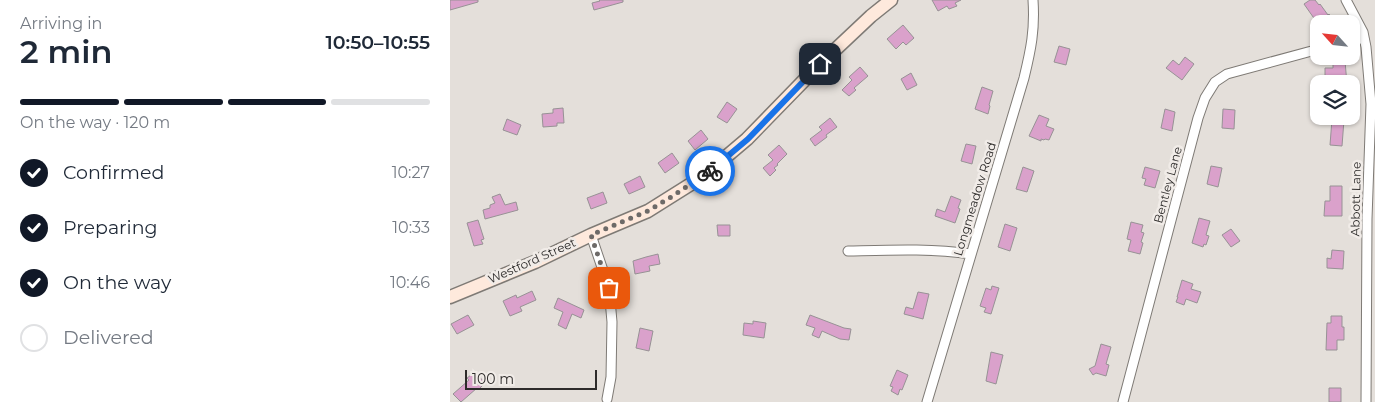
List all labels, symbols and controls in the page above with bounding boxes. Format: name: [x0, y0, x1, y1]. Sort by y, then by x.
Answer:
text: Arriving in: [20, 14, 102, 33]
north arrow: [1310, 15, 1360, 65]
map controls: [1310, 15, 1360, 125]
text: 10:50–10:55: [325, 31, 430, 54]
text: 2 min: [20, 32, 112, 71]
pin: [799, 43, 841, 85]
icon: home: [806, 50, 834, 78]
button: layers: [1310, 75, 1360, 125]
text: On the way · 120 m: [20, 113, 170, 132]
street label: Longmeadow Road: [950, 140, 999, 258]
street label: Bentley Lane: [1150, 145, 1185, 225]
courier: [685, 146, 735, 196]
icon: bike: [696, 157, 724, 185]
icon: check: [20, 159, 48, 187]
text: Confirmed: [63, 161, 164, 184]
street label: Abbott Lane: [1347, 162, 1364, 236]
text: 10:27: [392, 163, 430, 182]
icon: check: [20, 214, 48, 242]
text: Preparing: [63, 216, 158, 239]
text: 10:33: [392, 218, 430, 237]
street label: Westford Street: [486, 234, 578, 287]
pin: [588, 267, 630, 309]
icon: check: [20, 269, 48, 297]
text: On the way: [63, 271, 171, 294]
text: 10:46: [390, 273, 430, 292]
icon: bag: [595, 274, 623, 302]
text: Delivered: [63, 326, 154, 349]
scale bar: [465, 367, 598, 390]
text: 100 m: [472, 370, 514, 388]

